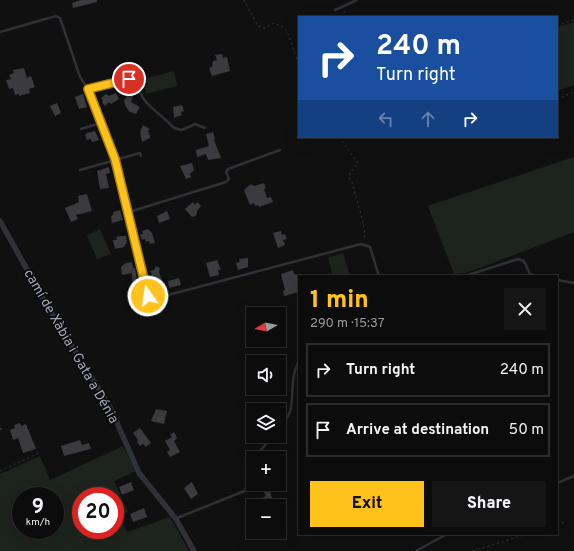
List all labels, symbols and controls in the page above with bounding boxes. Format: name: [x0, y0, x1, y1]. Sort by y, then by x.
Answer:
text: 240 m: [376, 29, 461, 65]
icon: right: [310, 32, 362, 84]
pin: [112, 62, 146, 96]
text: Turn right: [376, 64, 456, 87]
icon: arrive: [118, 68, 140, 90]
icon: left: [375, 108, 397, 130]
icon: ahead: [417, 108, 439, 130]
icon: right: [459, 108, 481, 130]
street label: camí de Xàbia i Gata a Dénia: [20, 267, 122, 427]
position arrow: [127, 275, 169, 317]
text: 1 min: [310, 286, 369, 316]
button: close: [504, 288, 546, 330]
north arrow: [246, 307, 286, 347]
map controls: [246, 307, 286, 539]
text: 290 m · 15:37: [310, 316, 384, 332]
button: sound: [246, 355, 286, 395]
icon: right: [312, 359, 334, 381]
text: Turn right: [346, 361, 415, 380]
text: 240 m: [500, 361, 544, 380]
button: layers: [246, 403, 286, 443]
icon: arrive: [312, 419, 334, 441]
text: Arrive at destination: [346, 421, 489, 440]
text: 50 m: [509, 421, 544, 440]
button: +: [246, 451, 286, 491]
button: Exit: [310, 481, 424, 527]
button: Share: [432, 481, 546, 527]
speed limit sign: 20: [72, 487, 124, 539]
text: 9: [32, 495, 44, 521]
button: −: [246, 499, 286, 539]
text: km/h: [26, 516, 50, 529]

